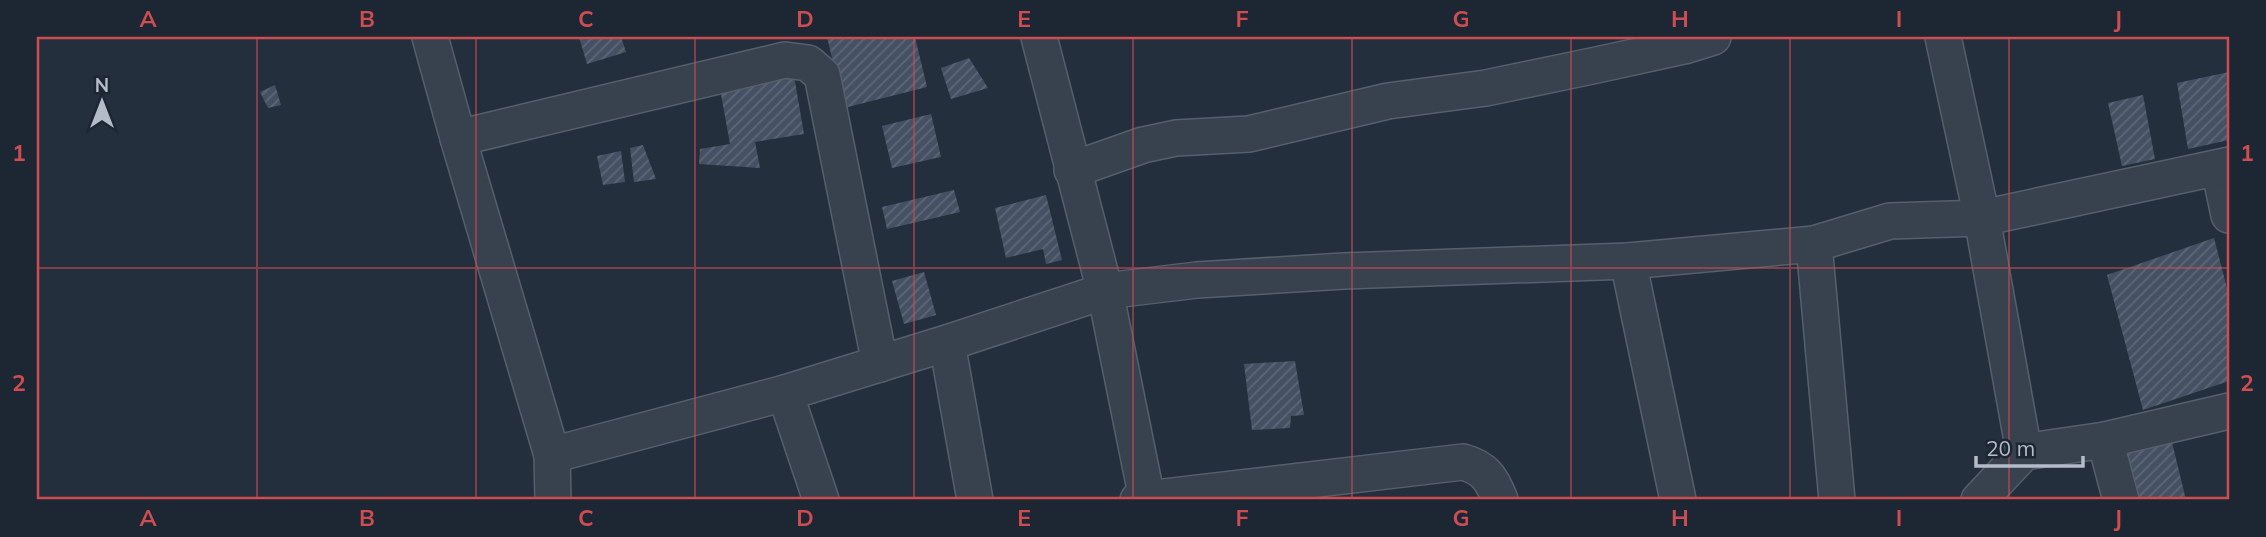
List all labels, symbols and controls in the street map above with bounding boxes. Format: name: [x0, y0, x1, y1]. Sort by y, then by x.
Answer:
text: A: [139, 4, 157, 33]
text: B: [359, 4, 375, 33]
text: C: [578, 4, 594, 33]
text: D: [796, 4, 814, 33]
text: E: [1017, 4, 1031, 33]
text: F: [1235, 4, 1249, 33]
text: G: [1452, 4, 1470, 33]
text: H: [1671, 4, 1689, 33]
text: I: [1896, 4, 1902, 33]
text: J: [2114, 4, 2122, 33]
north arrow: [66, 66, 136, 136]
text: N: [95, 73, 109, 97]
text: 1: [12, 138, 26, 167]
text: 1: [2240, 138, 2254, 167]
text: 2: [12, 368, 26, 397]
text: 2: [2240, 368, 2254, 397]
scale bar: [1976, 425, 2082, 469]
text: 20 m: [1986, 435, 2035, 461]
text: A: [139, 503, 157, 532]
text: B: [359, 503, 375, 532]
text: C: [578, 503, 594, 532]
text: D: [796, 503, 814, 532]
text: E: [1017, 503, 1031, 532]
text: F: [1235, 503, 1249, 532]
text: G: [1452, 503, 1470, 532]
text: H: [1671, 503, 1689, 532]
text: I: [1896, 503, 1902, 532]
text: J: [2114, 503, 2122, 532]

